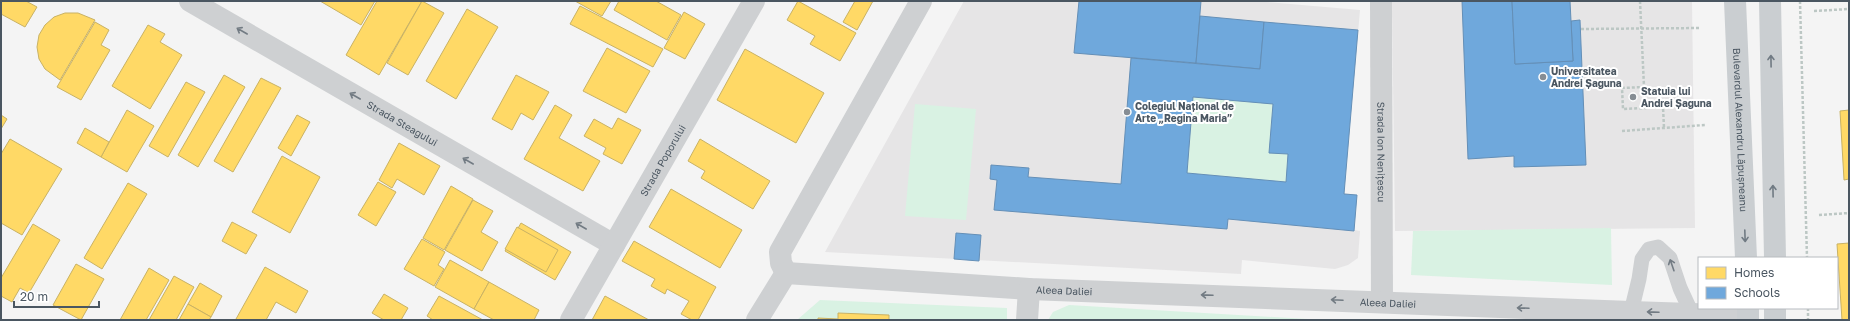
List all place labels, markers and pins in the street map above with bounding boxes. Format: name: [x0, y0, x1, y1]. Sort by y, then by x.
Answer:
place label: Universitatea Andrei Șaguna: [1551, 65, 1622, 89]
marker: Universitatea Andrei Șaguna: [1538, 72, 1548, 82]
place label: Statuia lui Andrei Șaguna: [1641, 85, 1712, 109]
marker: Statuia lui Andrei Șaguna: [1628, 92, 1638, 102]
place label: Colegiul Național de Arte „Regina Maria”: [1135, 100, 1234, 124]
marker: Colegiul Național de Arte „Regina Maria”: [1122, 107, 1132, 117]

